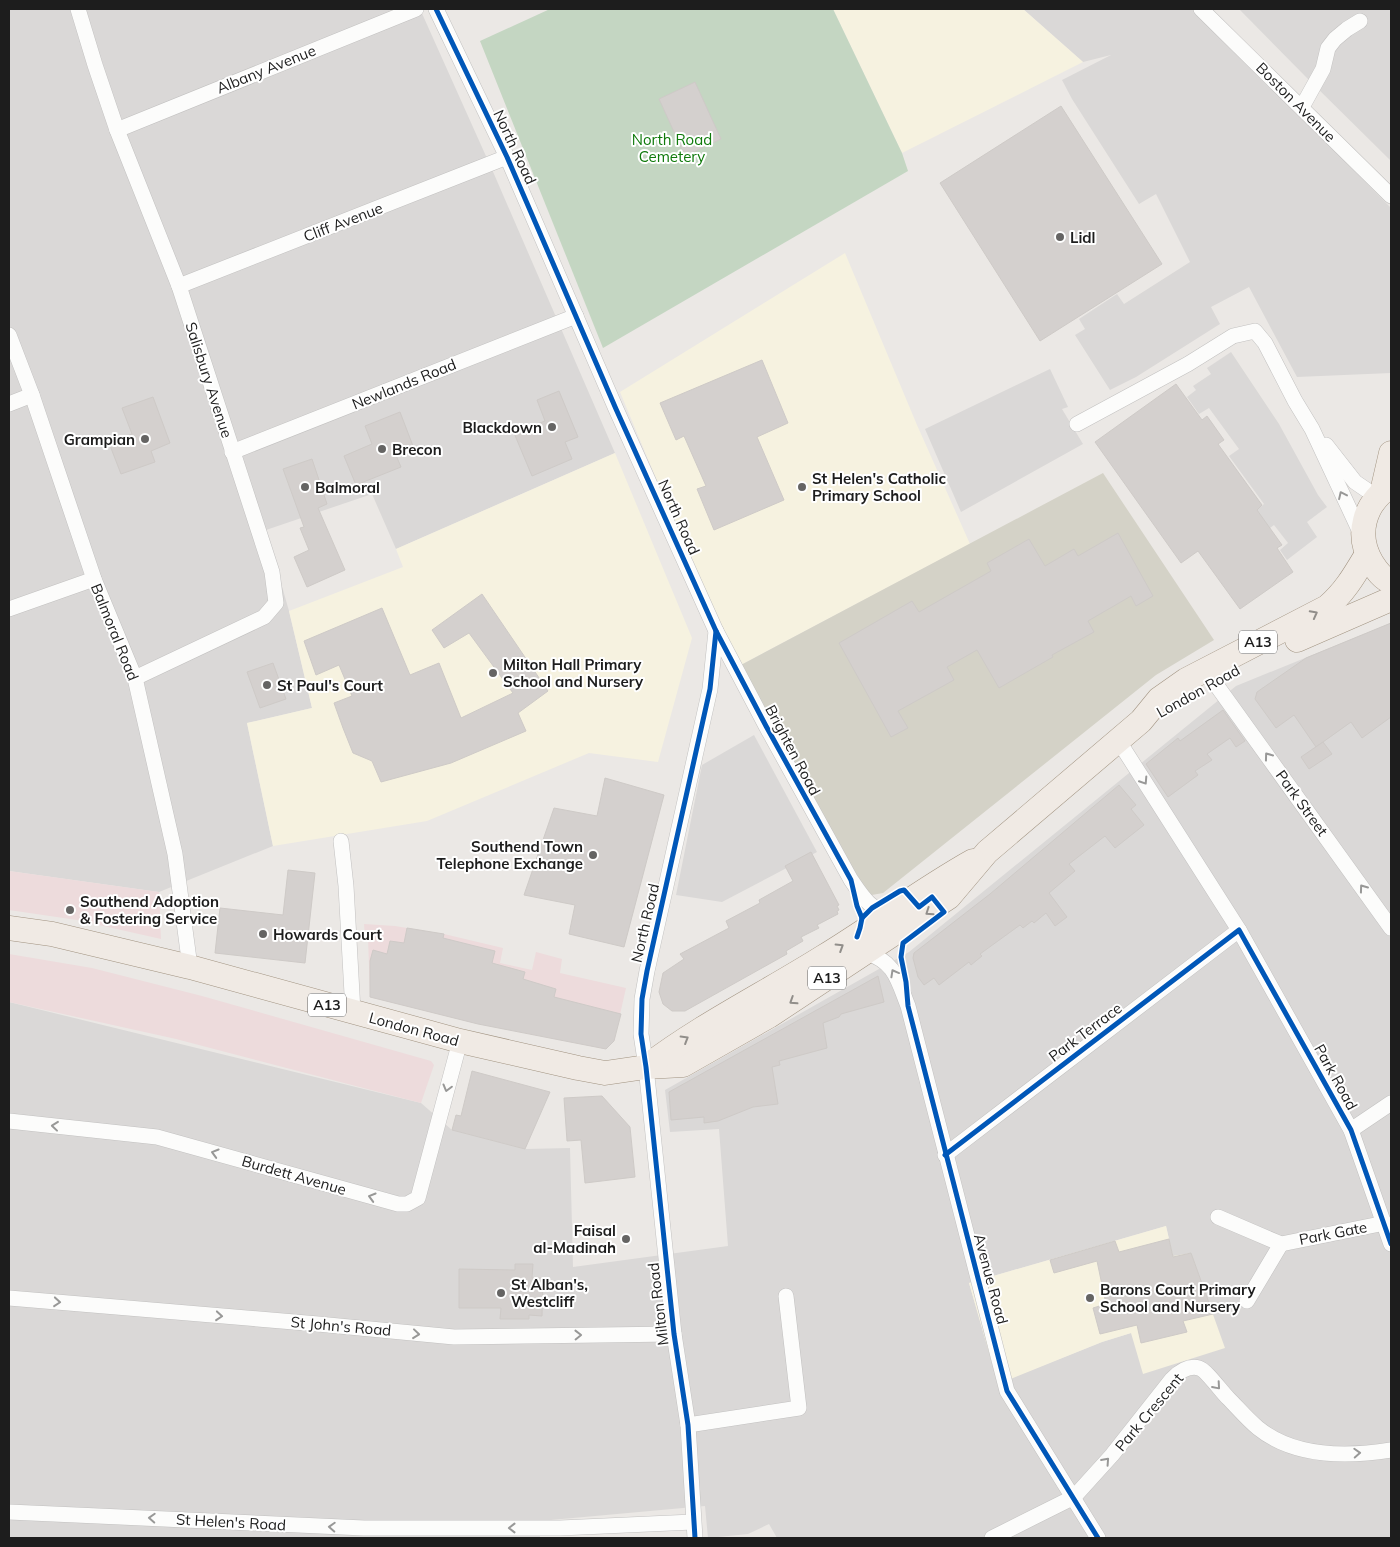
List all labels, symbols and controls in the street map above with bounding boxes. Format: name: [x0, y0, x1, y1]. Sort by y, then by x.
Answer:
street label: Albany Avenue: [214, 40, 318, 98]
street label: Boston Avenue: [1252, 58, 1340, 146]
street label: North Road: [489, 107, 541, 187]
park label: North Road Cemetery: [632, 130, 712, 166]
street label: Cliff Avenue: [301, 198, 385, 246]
place label: Lidl: [1070, 228, 1096, 247]
marker: Lidl: [1054, 231, 1066, 243]
street label: Salisbury Avenue: [181, 320, 237, 440]
street label: Newlands Road: [349, 354, 459, 414]
place label: Blackdown: [462, 418, 542, 437]
marker: Blackdown: [546, 421, 558, 433]
place label: Grampian: [64, 430, 135, 449]
marker: Grampian: [139, 433, 151, 445]
place label: Brecon: [392, 440, 442, 459]
marker: Brecon: [376, 443, 388, 455]
place label: St Helen's Catholic Primary School: [812, 469, 946, 505]
street label: North Road: [654, 476, 704, 558]
place label: Balmoral: [315, 478, 380, 497]
marker: Balmoral: [299, 481, 311, 493]
marker: St Helen's Catholic Primary School: [796, 481, 808, 493]
one-way arrow: [1338, 491, 1349, 500]
street label: Balmoral Road: [87, 581, 143, 683]
one-way arrow: [1309, 610, 1318, 620]
road number: A13: [1239, 630, 1277, 654]
place label: Milton Hall Primary School and Nursery: [503, 655, 644, 691]
street label: London Road: [1153, 660, 1243, 722]
marker: Milton Hall Primary School and Nursery: [487, 667, 499, 679]
place label: St Paul's Court: [277, 676, 383, 695]
marker: St Paul's Court: [261, 679, 273, 691]
street label: Brighten Road: [761, 701, 825, 799]
one-way arrow: [1265, 752, 1274, 762]
street label: Park Street: [1272, 766, 1332, 840]
one-way arrow: [1138, 775, 1147, 784]
place label: Southend Town Telephone Exchange: [436, 837, 583, 873]
marker: Southend Town Telephone Exchange: [587, 849, 599, 861]
street label: North Road: [627, 882, 663, 964]
one-way arrow: [1360, 884, 1369, 894]
place label: Southend Adoption & Fostering Service: [80, 892, 219, 928]
marker: Southend Adoption & Fostering Service: [64, 904, 76, 916]
one-way arrow: [925, 905, 934, 915]
place label: Howards Court: [273, 925, 382, 944]
marker: Howards Court: [257, 928, 269, 940]
one-way arrow: [835, 944, 844, 953]
road number: A13: [808, 966, 846, 990]
one-way arrow: [890, 970, 900, 979]
road number: A13: [308, 994, 346, 1016]
one-way arrow: [789, 994, 798, 1004]
street label: Park Terrace: [1045, 998, 1125, 1066]
street label: London Road: [367, 1008, 461, 1050]
one-way arrow: [680, 1035, 689, 1045]
street label: Park Road: [1310, 1041, 1362, 1113]
one-way arrow: [443, 1084, 453, 1092]
one-way arrow: [51, 1121, 59, 1132]
one-way arrow: [212, 1149, 220, 1159]
street label: Burdett Avenue: [240, 1151, 348, 1199]
one-way arrow: [367, 1192, 376, 1203]
street label: Park Gate: [1297, 1217, 1369, 1249]
place label: Faisal al-Madinah: [533, 1221, 616, 1257]
street label: Avenue Road: [970, 1232, 1012, 1326]
marker: Faisal al-Madinah: [620, 1233, 632, 1245]
street label: Milton Road: [643, 1262, 673, 1346]
place label: St Alban's, Westcliff: [511, 1275, 588, 1311]
place label: Barons Court Primary School and Nursery: [1100, 1280, 1256, 1316]
marker: St Alban's, Westcliff: [495, 1287, 507, 1299]
marker: Barons Court Primary School and Nursery: [1084, 1292, 1096, 1304]
one-way arrow: [54, 1296, 62, 1307]
one-way arrow: [216, 1310, 224, 1321]
street label: St John's Road: [290, 1312, 392, 1340]
one-way arrow: [412, 1328, 420, 1339]
one-way arrow: [574, 1330, 582, 1341]
street label: Park Crescent: [1111, 1369, 1187, 1455]
one-way arrow: [1212, 1381, 1221, 1390]
one-way arrow: [1353, 1448, 1361, 1459]
one-way arrow: [1100, 1457, 1109, 1466]
street label: St Helen's Road: [176, 1510, 286, 1534]
one-way arrow: [148, 1513, 156, 1524]
one-way arrow: [327, 1522, 335, 1532]
one-way arrow: [507, 1523, 515, 1533]

